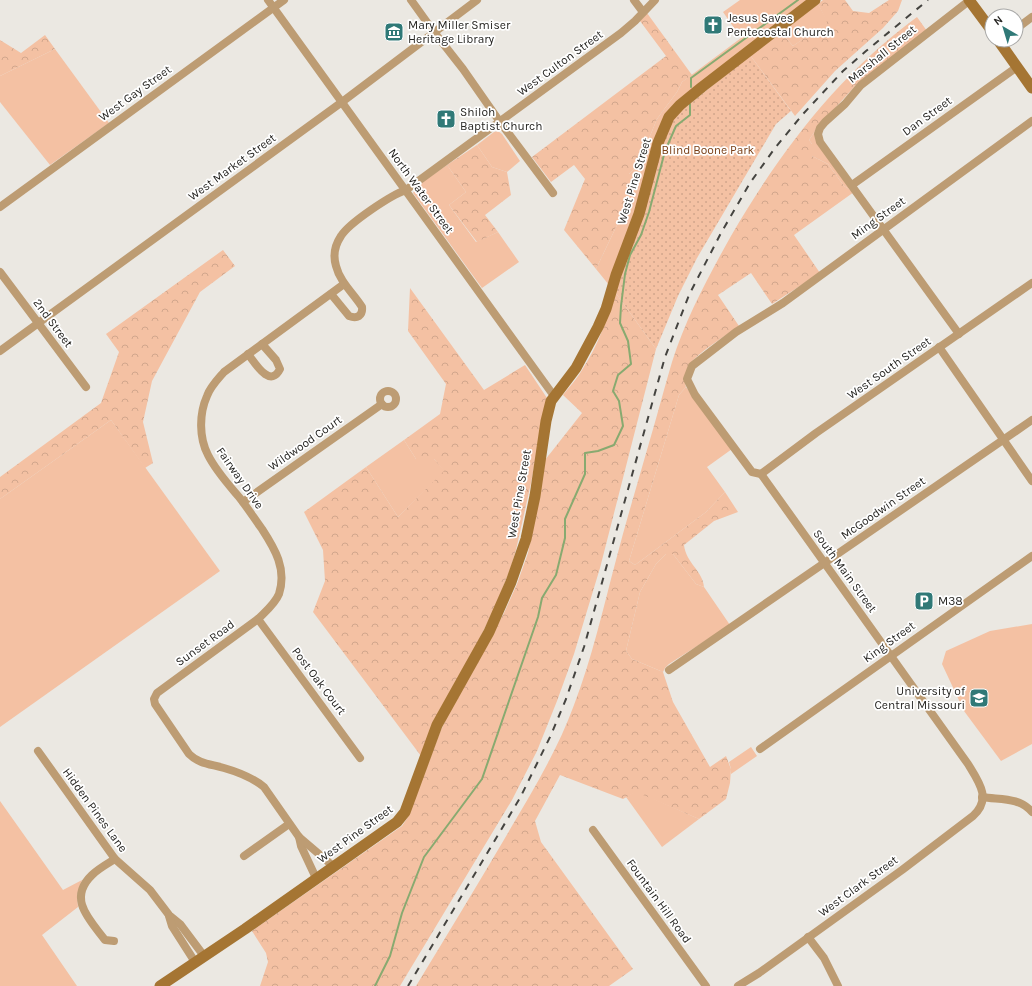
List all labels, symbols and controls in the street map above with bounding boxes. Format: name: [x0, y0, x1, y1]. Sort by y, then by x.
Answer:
north arrow: [984, 8, 1024, 48]
place label: Jesus Saves Pentecostal Church: [727, 11, 834, 39]
text: N: [991, 13, 1005, 28]
church icon: Jesus Saves Pentecostal Church: [702, 14, 724, 36]
place label: Mary Miller Smiser Heritage Library: [408, 18, 511, 46]
museum icon: Mary Miller Smiser Heritage Library: [383, 21, 405, 43]
street label: Marshall Street: [845, 22, 919, 86]
street label: West Culton Street: [515, 27, 606, 99]
street label: West Gay Street: [96, 62, 174, 124]
street label: Dan Street: [900, 93, 955, 139]
place label: Shiloh Baptist Church: [460, 105, 542, 133]
church icon: Shiloh Baptist Church: [435, 108, 457, 130]
street label: West Market Street: [186, 130, 279, 203]
street label: West Pine Street: [614, 136, 654, 226]
park label: Blind Boone Park: [662, 143, 755, 157]
street label: North Water Street: [386, 146, 457, 237]
street label: Ming Street: [848, 193, 908, 242]
street label: 2nd Street: [30, 296, 76, 350]
street label: West South Street: [845, 334, 934, 402]
street label: Wildwood Court: [266, 412, 345, 474]
street label: Fairway Drive: [214, 444, 266, 512]
street label: West Pine Street: [504, 448, 534, 539]
street label: McGoodwin Street: [838, 473, 928, 542]
street label: South Main Street: [810, 527, 880, 616]
parking icon: M38: [913, 590, 935, 612]
place label: M38: [938, 594, 963, 608]
street label: Sunset Road: [173, 617, 237, 669]
street label: King Street: [860, 618, 918, 665]
street label: Post Oak Court: [289, 644, 349, 718]
place label: University of Central Missouri: [874, 684, 966, 712]
school or university icon: University of Central Missouri: [968, 687, 990, 709]
street label: Hidden Pines Lane: [60, 765, 130, 855]
street label: West Pine Street: [315, 802, 396, 866]
street label: West Clark Street: [816, 852, 901, 919]
street label: Fountain Hill Road: [624, 856, 694, 946]

